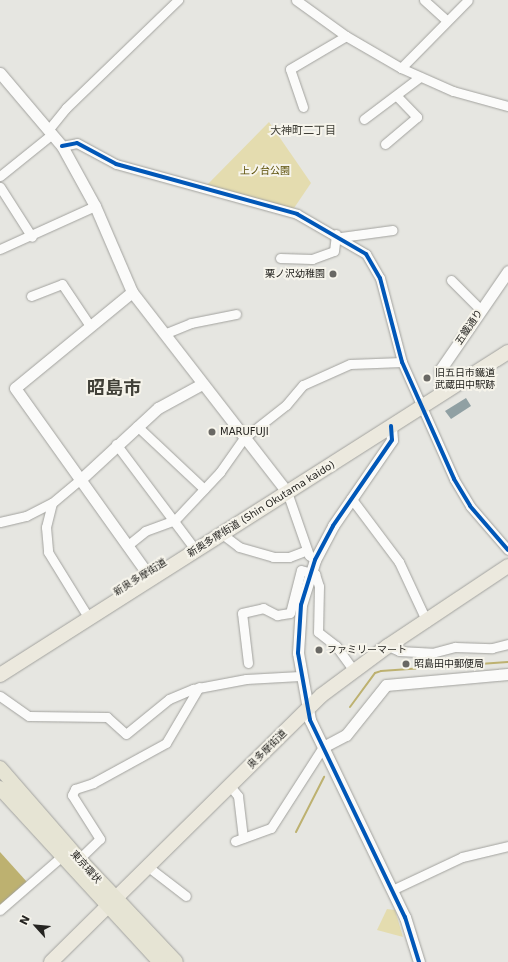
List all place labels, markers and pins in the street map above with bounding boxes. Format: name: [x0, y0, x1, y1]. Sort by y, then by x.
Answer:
place label: 栗ノ沢幼稚園: [265, 268, 325, 280]
marker: 栗ノ沢幼稚園: [328, 269, 338, 279]
place label: 旧五日市鐵道 武蔵田中駅跡: [435, 366, 495, 390]
marker: 旧五日市鐵道 武蔵田中駅跡: [422, 373, 432, 383]
place label: MARUFUJI: [220, 426, 269, 438]
marker: MARUFUJI: [207, 427, 217, 437]
place label: ファミリーマート: [327, 644, 407, 656]
marker: ファミリーマート: [314, 645, 324, 655]
place label: 昭島田中郵便局: [414, 658, 484, 670]
marker: 昭島田中郵便局: [401, 659, 411, 669]

